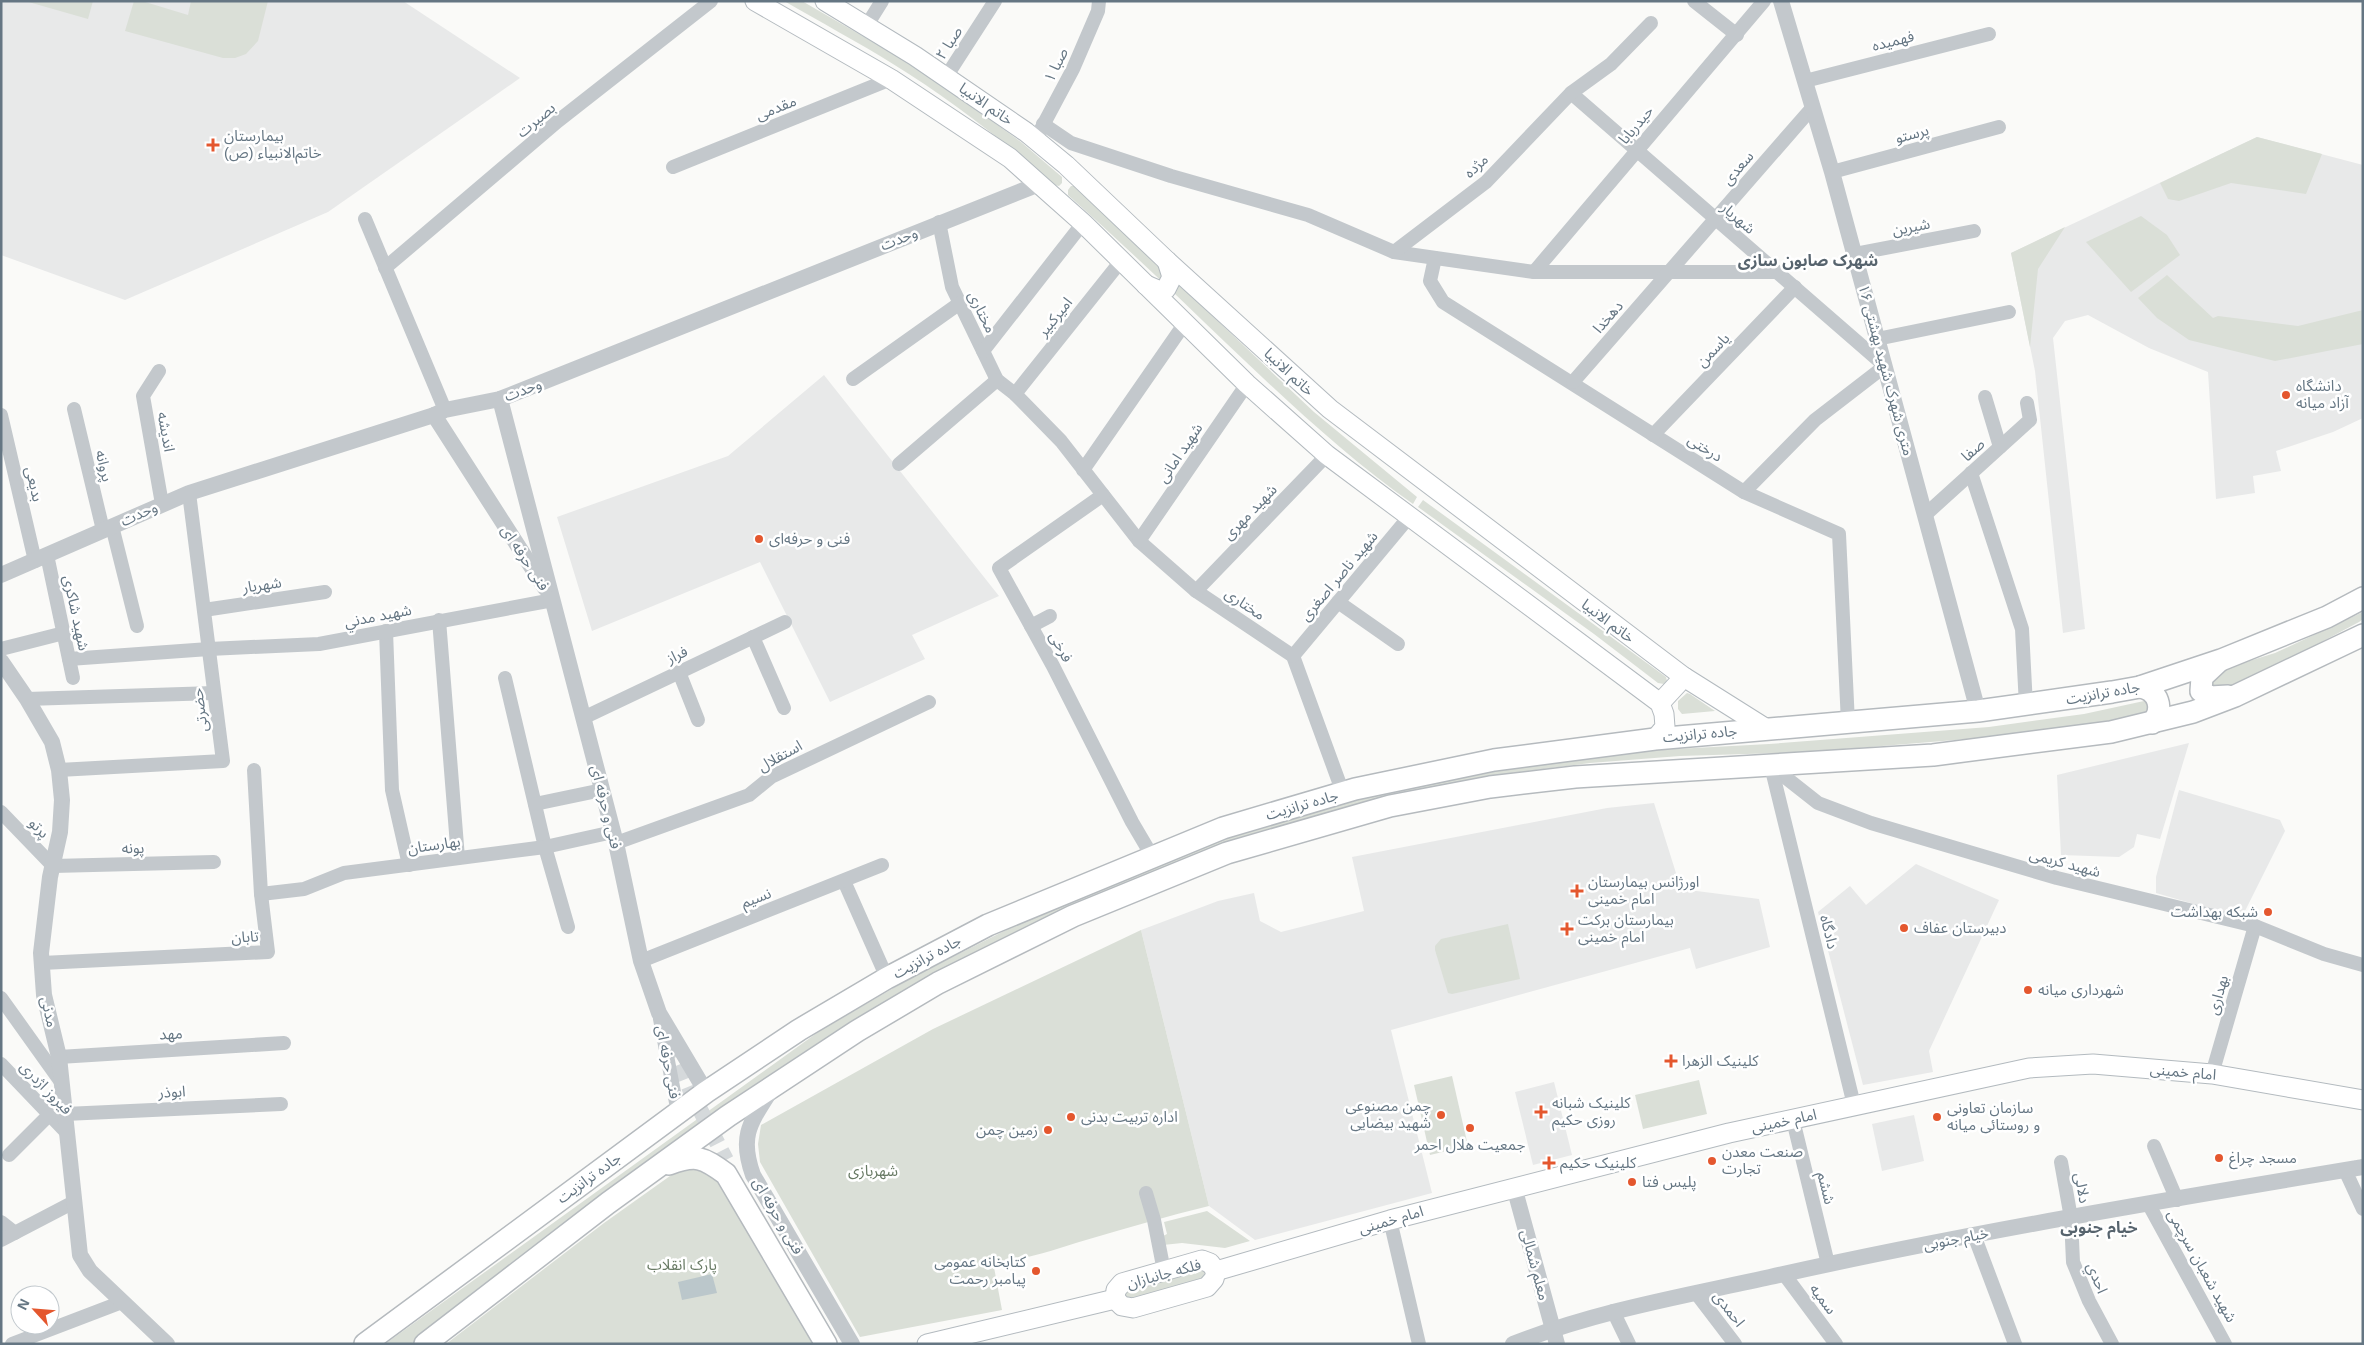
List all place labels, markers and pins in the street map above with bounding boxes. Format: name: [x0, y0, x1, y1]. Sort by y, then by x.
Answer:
place label: بیمارستان خاتم‌الانبیاء (ص): [224, 127, 322, 164]
marker: بیمارستان خاتم‌الانبیاء (ص): [206, 138, 220, 152]
place label: دانشگاه آزاد میانه: [2296, 377, 2349, 412]
marker: دانشگاه آزاد میانه: [2280, 389, 2292, 401]
place label: فنی و حرفه‌ای: [769, 530, 851, 548]
marker: فنی و حرفه‌ای: [753, 533, 765, 545]
place label: اورژانس بیمارستان امام خمینی: [1588, 873, 1699, 910]
marker: اورژانس بیمارستان امام خمینی: [1570, 884, 1584, 898]
place label: شبکه بهداشت: [2171, 903, 2258, 921]
marker: شبکه بهداشت: [2262, 906, 2274, 918]
place label: بیمارستان برکت امام خمینی: [1578, 911, 1674, 948]
place label: دبیرستان عفاف: [1914, 919, 2007, 937]
marker: بیمارستان برکت امام خمینی: [1560, 922, 1574, 936]
marker: دبیرستان عفاف: [1898, 922, 1910, 934]
place label: شهرداری میانه: [2038, 981, 2124, 999]
marker: شهرداری میانه: [2022, 984, 2034, 996]
place label: کلینیک الزهرا: [1682, 1052, 1759, 1070]
marker: کلینیک الزهرا: [1664, 1054, 1678, 1068]
place label: کلینیک شبانه روزی حکیم: [1552, 1094, 1631, 1131]
place label: چمن مصنوعی شهید بیضایی: [1345, 1097, 1431, 1132]
place label: سازمان تعاونی و روستائی میانه: [1947, 1099, 2040, 1134]
marker: کلینیک شبانه روزی حکیم: [1534, 1105, 1548, 1119]
place label: اداره تربیت بدنی: [1081, 1108, 1178, 1126]
marker: چمن مصنوعی شهید بیضایی: [1435, 1109, 1447, 1121]
marker: اداره تربیت بدنی: [1065, 1111, 1077, 1123]
marker: سازمان تعاونی و روستائی میانه: [1931, 1111, 1943, 1123]
place label: زمین چمن: [976, 1121, 1038, 1140]
marker: جمعیت هلال احمر: [1464, 1122, 1476, 1134]
marker: زمین چمن: [1042, 1124, 1054, 1136]
place label: جمعیت هلال احمر: [1414, 1136, 1526, 1154]
place label: صنعت معدن تجارت: [1722, 1143, 1803, 1178]
place label: مسجد چراغ: [2229, 1149, 2297, 1170]
marker: مسجد چراغ: [2213, 1152, 2225, 1164]
place label: کلینیک حکیم: [1560, 1154, 1637, 1174]
marker: صنعت معدن تجارت: [1706, 1155, 1718, 1167]
marker: کلینیک حکیم: [1542, 1156, 1556, 1170]
place label: پلیس فتا: [1642, 1173, 1696, 1192]
marker: پلیس فتا: [1626, 1176, 1638, 1188]
place label: کتابخانه عمومی پیامبر رحمت: [934, 1253, 1027, 1289]
marker: کتابخانه عمومی پیامبر رحمت: [1030, 1265, 1042, 1277]

